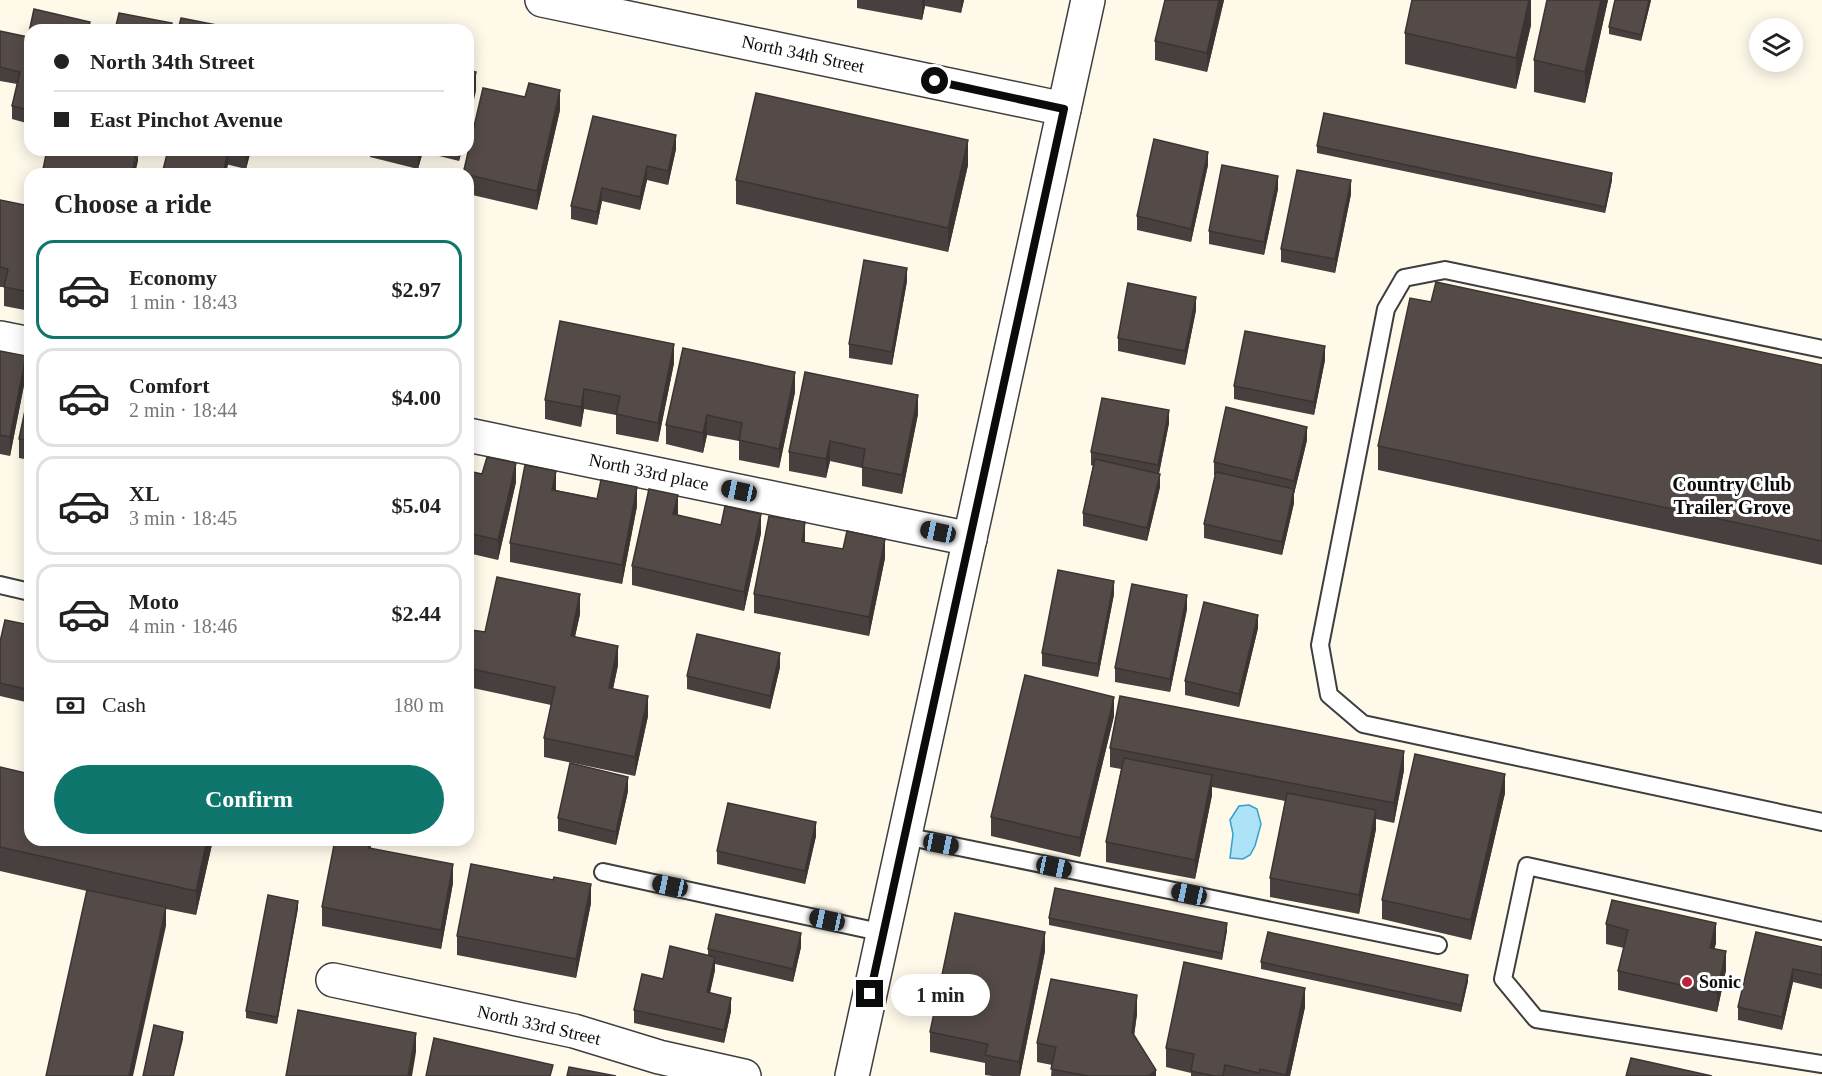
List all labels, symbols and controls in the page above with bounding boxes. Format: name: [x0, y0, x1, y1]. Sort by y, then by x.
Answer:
map controls: [1749, 18, 1803, 72]
button: layers: [1749, 18, 1803, 72]
street label: North 34th Street: [740, 31, 866, 77]
text: North 34th Street: [90, 49, 255, 74]
route start: [921, 67, 948, 94]
text: East Pinchot Avenue: [90, 107, 283, 132]
text: Choose a ride: [54, 189, 212, 219]
icon: car: [57, 263, 111, 317]
text: Economy: [129, 265, 217, 290]
text: $2.97: [392, 277, 441, 302]
text: 1 min · 18:43: [129, 291, 237, 313]
icon: car: [57, 371, 111, 425]
text: Comfort: [129, 373, 210, 398]
text: $4.00: [392, 385, 441, 410]
text: 2 min · 18:44: [129, 399, 237, 421]
street label: North 33rd place: [587, 450, 711, 494]
district label: Country Club Trailer Grove: [1672, 473, 1792, 518]
car: [720, 478, 758, 504]
icon: car: [57, 479, 111, 533]
text: XL: [129, 481, 160, 506]
text: $5.04: [392, 493, 441, 518]
text: 3 min · 18:45: [129, 507, 237, 529]
car: [919, 519, 957, 545]
icon: car: [57, 587, 111, 641]
text: Moto: [129, 589, 179, 614]
text: $2.44: [392, 601, 441, 626]
text: 4 min · 18:46: [129, 615, 237, 637]
icon: cash: [54, 689, 87, 722]
text: Cash: [102, 692, 146, 717]
text: 180 m: [393, 694, 444, 716]
button: Confirm: [54, 765, 444, 834]
car: [922, 832, 960, 856]
car: [1035, 854, 1073, 880]
car: [651, 873, 689, 899]
car: [1170, 881, 1208, 907]
car: [808, 907, 846, 933]
place label: Sonic: [1699, 972, 1741, 992]
callout: 1 min: [891, 973, 990, 1015]
marker: Sonic: [1680, 975, 1694, 989]
route end: [856, 980, 883, 1007]
text: 1 min: [916, 984, 965, 1006]
street label: North 33rd Street: [475, 1001, 603, 1049]

